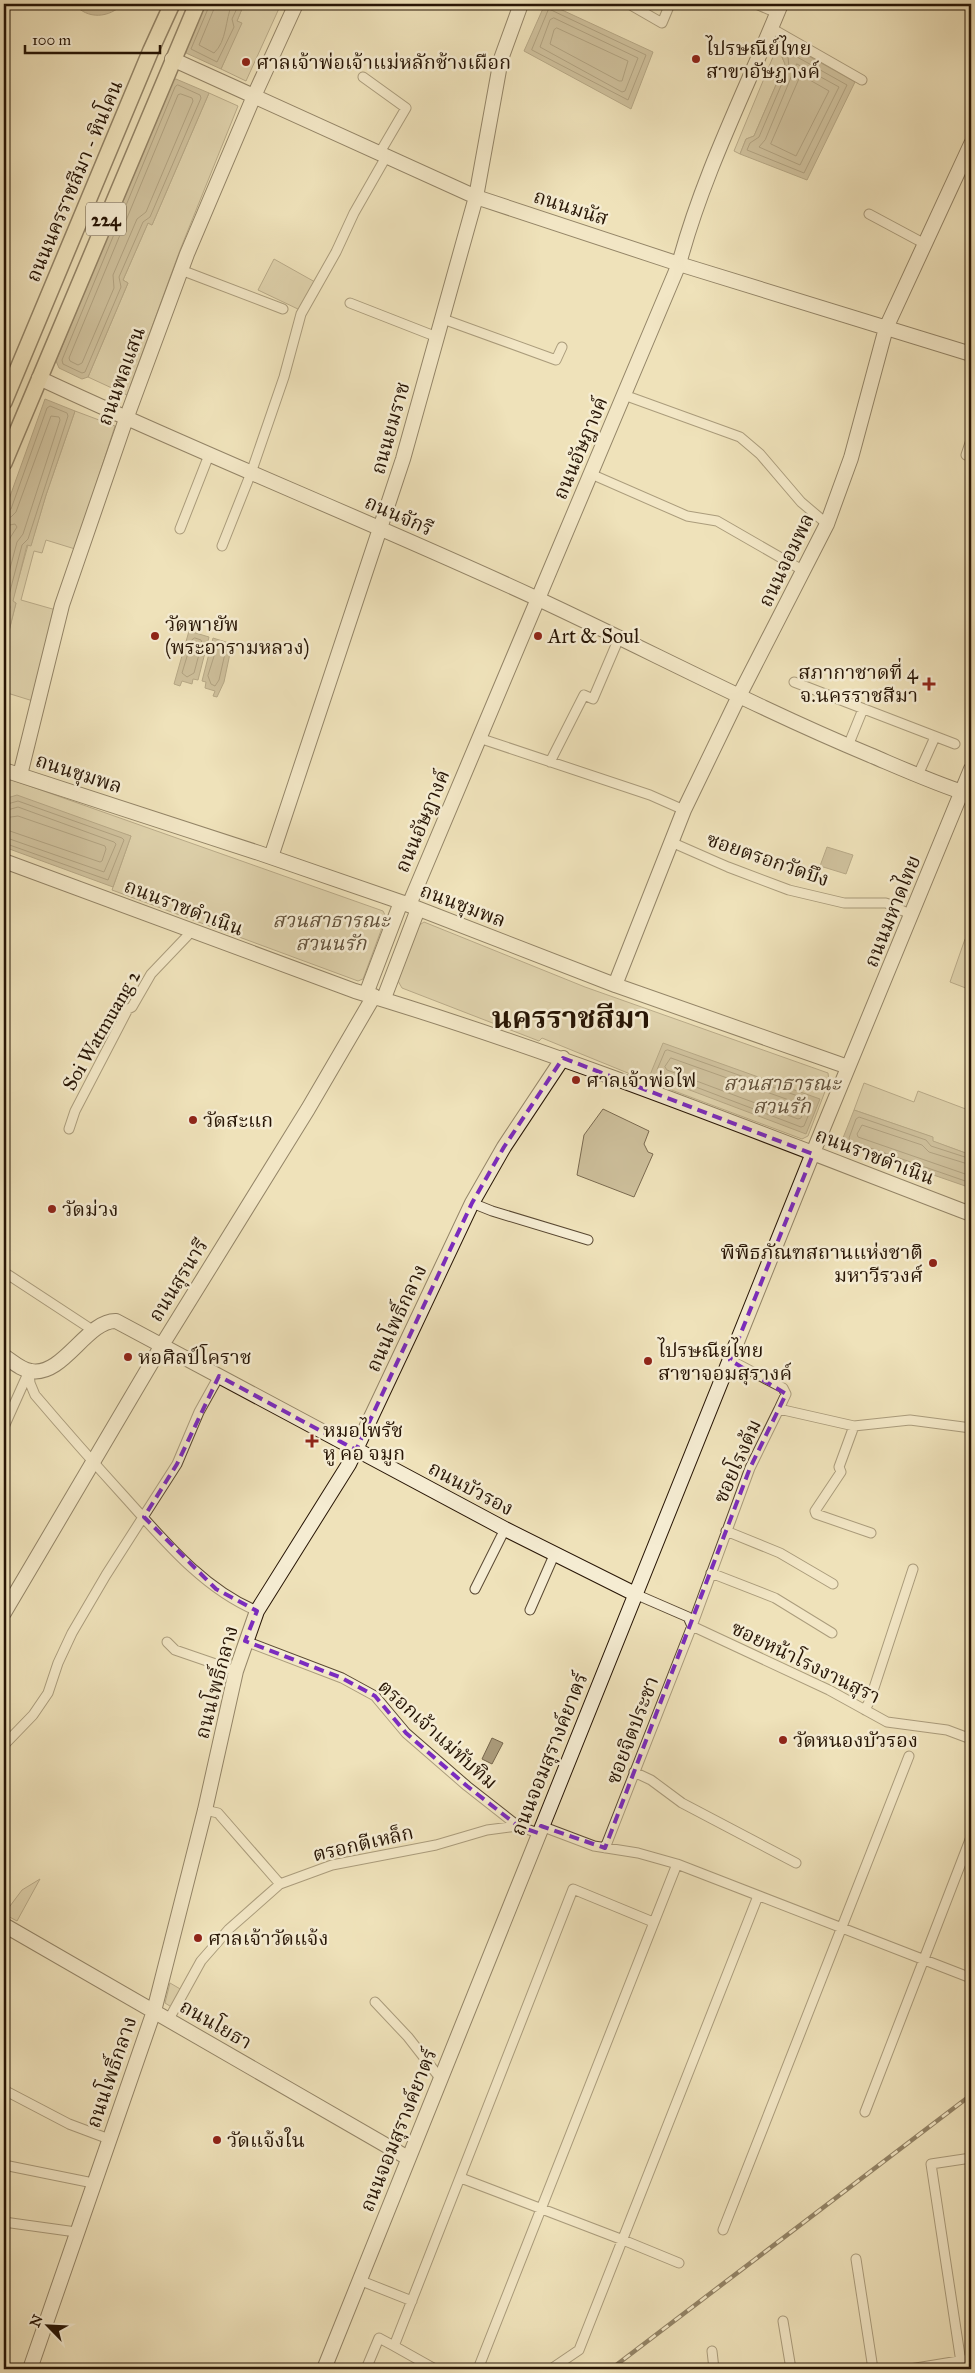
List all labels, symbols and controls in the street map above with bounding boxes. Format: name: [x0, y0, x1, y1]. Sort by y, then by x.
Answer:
scale bar: [25, 22, 160, 54]
text: 100 m: [32, 31, 72, 49]
place label: ไปรษณีย์ไทย สาขาอัษฎางค์: [705, 35, 820, 83]
place label: ศาลเจ้าพ่อเจ้าแม่หลักช้างเผือก: [256, 50, 511, 74]
marker: ไปรษณีย์ไทย สาขาอัษฎางค์: [690, 53, 702, 65]
marker: ศาลเจ้าพ่อเจ้าแม่หลักช้างเผือก: [240, 56, 252, 68]
street label: ถนนนครราชสีมา - หินโคน: [19, 76, 127, 286]
street label: ถนนมนัส: [531, 184, 611, 230]
road number: 224: [86, 202, 126, 235]
street label: ถนนพลแสน: [92, 323, 150, 429]
street label: ถนนยมราช: [365, 379, 415, 477]
street label: ถนนอัษฎางค์: [548, 393, 612, 503]
street label: ถนนจักรี: [361, 489, 437, 541]
street label: ถนนจอมพล: [753, 509, 819, 611]
place label: วัดพายัพ (พระอารามหลวง): [165, 612, 309, 660]
place label: Art & Soul: [547, 624, 640, 648]
marker: วัดพายัพ (พระอารามหลวง): [149, 630, 161, 642]
marker: Art & Soul: [532, 630, 544, 642]
place label: สภากาชาดที่ 4 จ.นครราชสีมา: [798, 657, 919, 707]
marker: สภากาชาดที่ 4 จ.นครราชสีมา: [922, 677, 936, 691]
street label: ถนนชุมพล: [32, 748, 125, 799]
street label: ถนนอัษฎางค์: [390, 766, 454, 876]
street label: ซอยตรอกวัดบึง: [704, 827, 832, 891]
street label: ถนนมหาดไทย: [858, 851, 925, 971]
street label: ถนนราชดำเนิน: [121, 873, 247, 941]
street label: ถนนชุมพล: [416, 878, 509, 933]
park label: สวนสาธารณะ สวนนรัก: [272, 908, 392, 955]
street label: Soi Watmuang 2: [57, 965, 146, 1095]
district label: นครราชสีมา: [492, 1000, 650, 1036]
place label: ศาลเจ้าพ่อไฟ: [586, 1067, 696, 1092]
park label: สวนสาธารณะ สวนรัก: [723, 1071, 843, 1118]
marker: ศาลเจ้าพ่อไฟ: [570, 1074, 582, 1086]
place label: วัดสะแก: [203, 1108, 273, 1132]
marker: วัดสะแก: [187, 1114, 199, 1126]
street label: ถนนราชดำเนิน: [812, 1122, 938, 1190]
place label: วัดม่วง: [62, 1197, 119, 1221]
marker: วัดม่วง: [46, 1203, 58, 1215]
street label: ถนนสุรนารี: [143, 1234, 214, 1326]
place label: พิพิธภัณฑสถานแห่งชาติ มหาวีรวงศ์: [721, 1240, 923, 1287]
marker: พิพิธภัณฑสถานแห่งชาติ มหาวีรวงศ์: [927, 1257, 939, 1269]
street label: ถนนโพธิ์กลาง: [358, 1259, 431, 1376]
place label: ไปรษณียไทย สาขาจอมสุรางค์: [657, 1337, 792, 1386]
place label: หอศิลป์โคราช: [138, 1343, 252, 1369]
marker: หอศิลป์โคราช: [122, 1351, 134, 1363]
marker: ไปรษณียไทย สาขาจอมสุรางค์: [642, 1355, 654, 1367]
street label: ซอยโรงต้ม: [706, 1415, 766, 1507]
place label: หมอไพรัช หู คอ จมูก: [323, 1417, 405, 1466]
marker: หมอไพรัช หู คอ จมูก: [305, 1434, 319, 1448]
street label: ถนนบัวรอง: [424, 1456, 518, 1520]
street label: ซอยหน้าโรงงานสุรา: [727, 1614, 885, 1709]
street label: ถนนโพธิ์กลาง: [187, 1622, 243, 1741]
street label: ถนนจอมสุรางค์ยาตร์: [505, 1668, 594, 1840]
street label: ซอยจิตประชา: [600, 1673, 664, 1787]
street label: ตรอกเจ้าแม่ทับทิม: [373, 1674, 503, 1794]
place label: วัดหนองบัวรอง: [793, 1728, 918, 1752]
marker: วัดหนองบัวรอง: [777, 1734, 789, 1746]
street label: ตรอกตีเหล็ก: [310, 1820, 416, 1866]
place label: ศาลเจ้าวัดแจ้ง: [208, 1926, 329, 1950]
marker: ศาลเจ้าวัดแจ้ง: [192, 1932, 204, 1944]
street label: ถนนโยธา: [176, 1992, 257, 2054]
street label: ถนนโพธิ์กลาง: [78, 2012, 141, 2131]
street label: ถนนจอมสุรางค์ยาตร์: [354, 2044, 443, 2216]
place label: วัดแจ้งใน: [227, 2127, 305, 2152]
marker: วัดแจ้งใน: [211, 2134, 223, 2146]
north arrow: [22, 2300, 72, 2350]
text: N: [26, 2312, 47, 2330]

